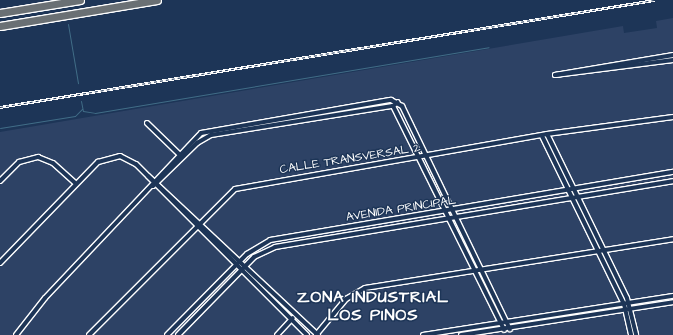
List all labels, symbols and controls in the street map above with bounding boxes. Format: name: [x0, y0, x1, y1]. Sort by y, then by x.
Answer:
street label: CALLE TRANSVERSAL 2: [279, 141, 421, 177]
street label: AVENIDA PRINCIPAL: [345, 193, 457, 225]
district label: ZONA INDUSTRIAL LOS PINOS: [297, 287, 449, 325]

